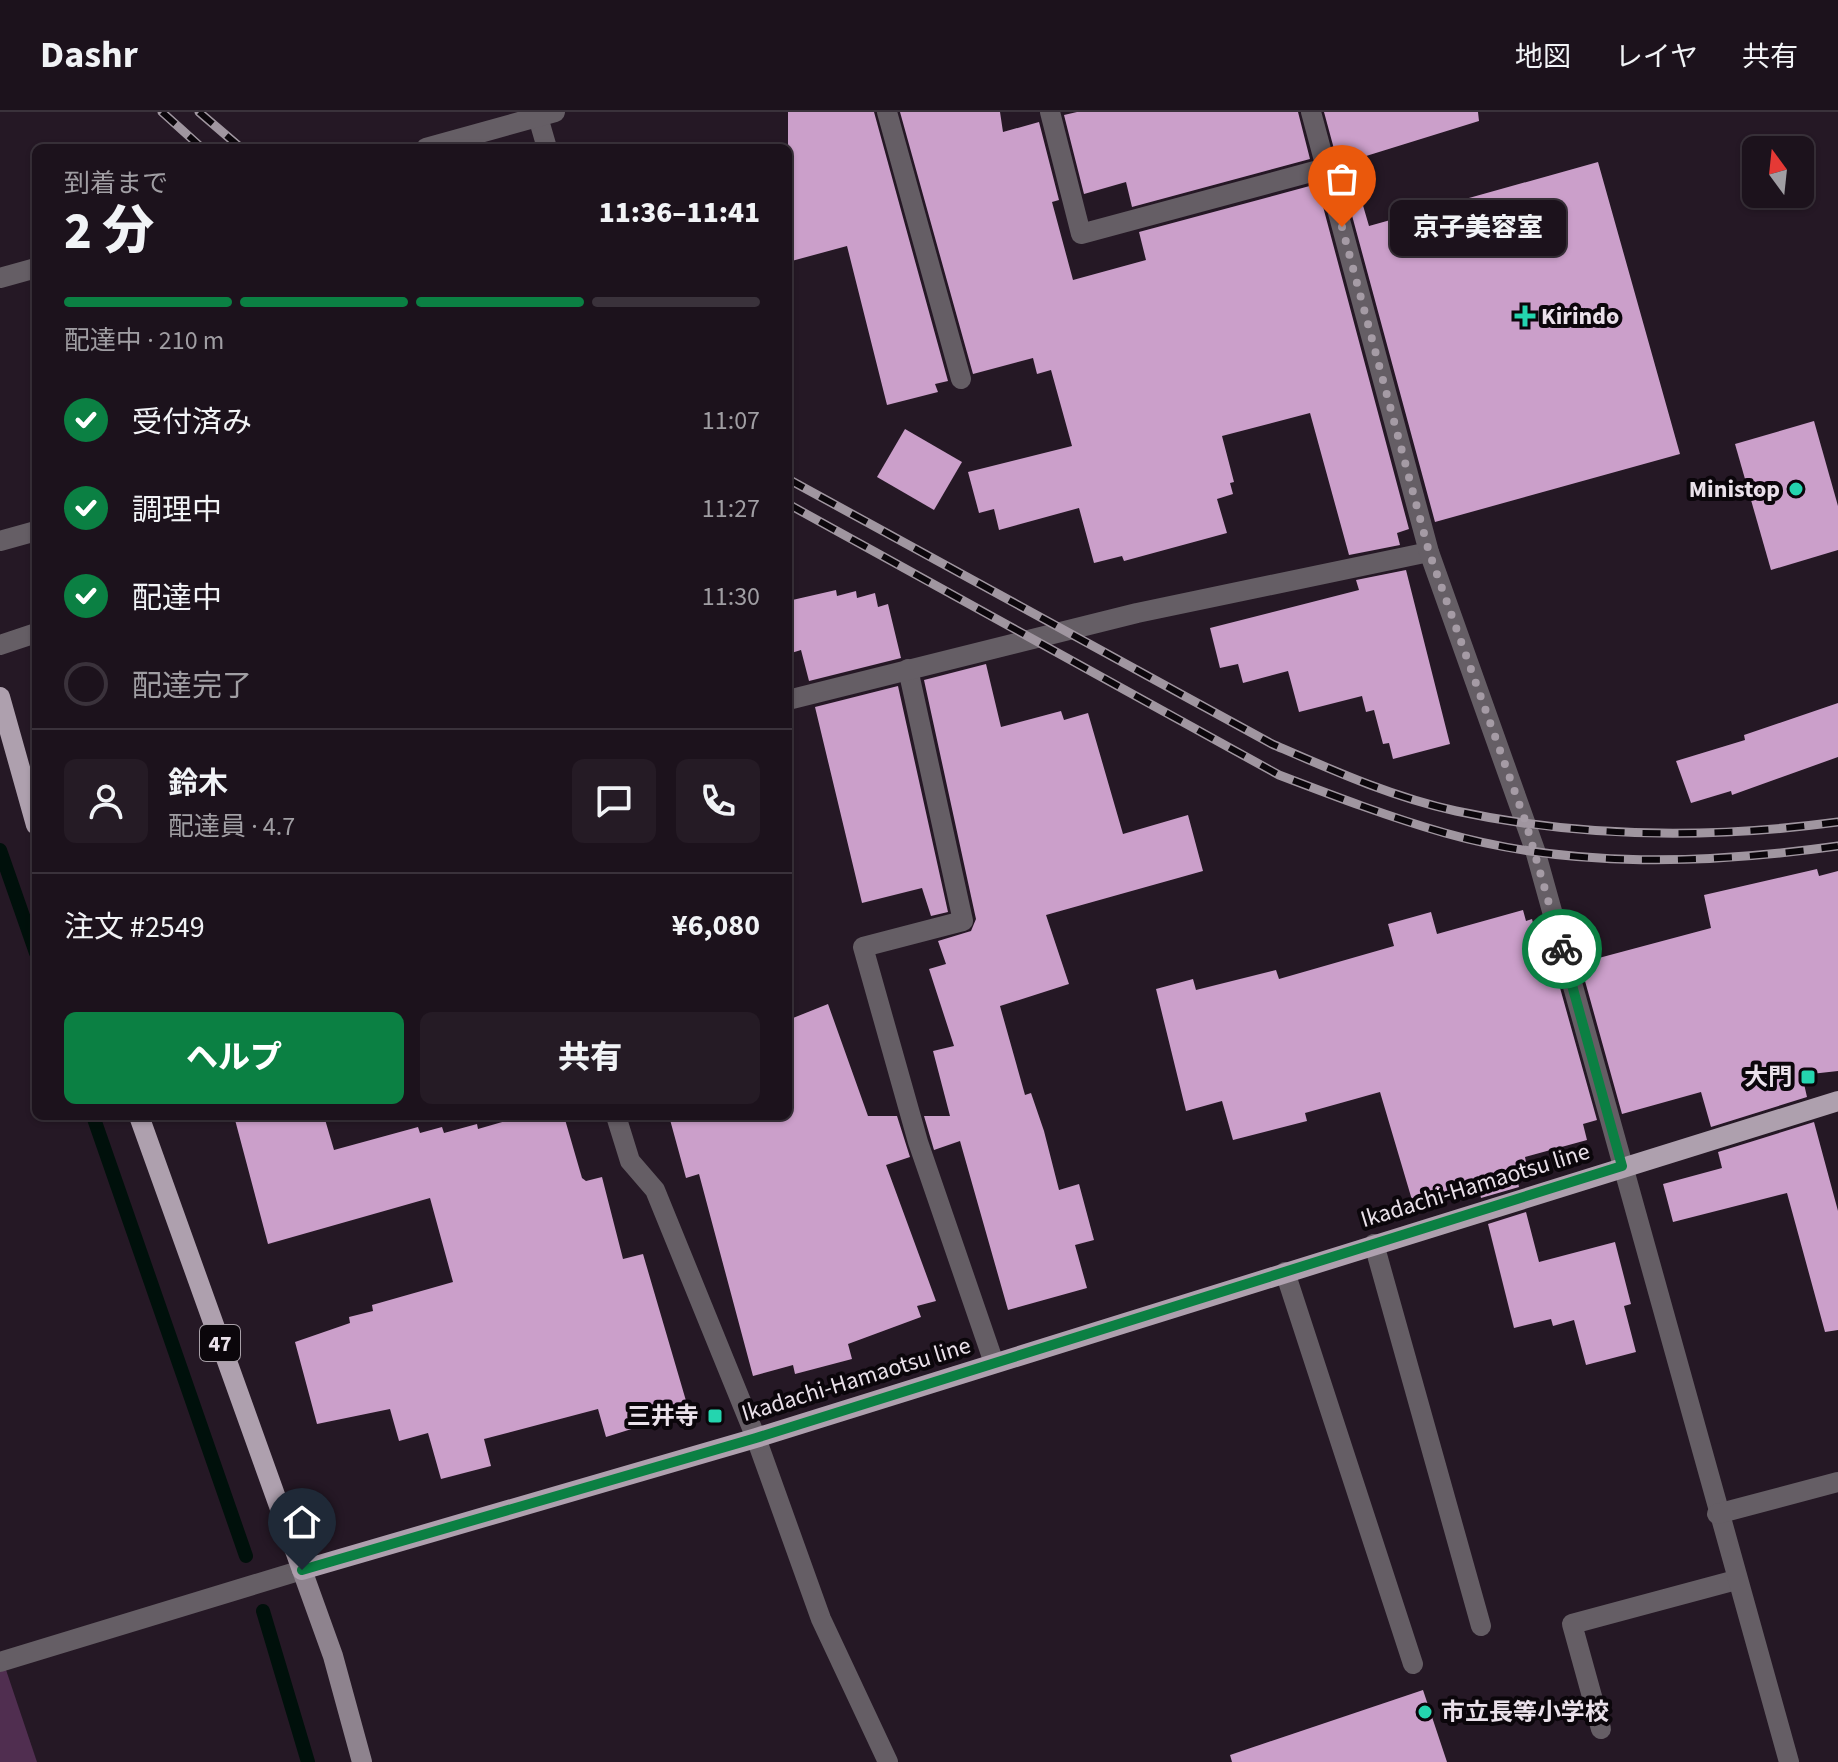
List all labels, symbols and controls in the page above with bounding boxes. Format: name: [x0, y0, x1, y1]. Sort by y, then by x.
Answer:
text: Dashr: [40, 28, 138, 82]
text: 地図: [1515, 37, 1571, 77]
text: レイヤ: [1615, 37, 1698, 77]
text: 共有: [1742, 37, 1798, 77]
north arrow: [1742, 136, 1814, 208]
map controls: [1742, 136, 1814, 208]
pin: [1308, 145, 1376, 227]
icon: bag: [1320, 157, 1364, 201]
text: 到着まで: [64, 165, 168, 202]
text: 11:36–11:41: [599, 191, 760, 234]
text: 2 分: [64, 195, 154, 269]
callout: 京子美容室: [1390, 199, 1566, 255]
text: 京子美容室: [1413, 209, 1543, 246]
place label: Kirindo: [1541, 299, 1619, 334]
marker: Kirindo: [1516, 307, 1534, 325]
text: 配達中 · 210 m: [64, 322, 224, 359]
icon: check: [64, 398, 108, 442]
text: 受付済み: [132, 401, 252, 444]
text: 11:07: [702, 402, 760, 439]
place label: Ministop: [1689, 472, 1780, 507]
marker: Ministop: [1787, 480, 1805, 498]
icon: check: [64, 486, 108, 530]
text: 調理中: [132, 489, 222, 532]
text: 11:27: [702, 490, 760, 527]
icon: check: [64, 574, 108, 618]
text: 配達中: [132, 577, 222, 620]
text: 11:30: [702, 578, 760, 615]
text: 配達完了: [132, 665, 252, 708]
button: person: [64, 759, 148, 843]
button: chat: [572, 759, 656, 843]
button: phone: [676, 759, 760, 843]
text: 鈴木: [168, 762, 228, 805]
text: 配達員 · 4.7: [168, 808, 295, 845]
text: ¥6,080: [672, 904, 760, 947]
text: 注文 #2549: [64, 906, 205, 949]
courier: [1522, 909, 1602, 989]
icon: bike: [1540, 927, 1584, 971]
button: ヘルプ: [64, 1012, 404, 1104]
button: 共有: [420, 1012, 760, 1104]
place label: 大門: [1744, 1060, 1792, 1095]
marker: 大門: [1799, 1068, 1817, 1086]
street label: Ikadachi-Hamaotsu line: [1356, 1134, 1594, 1237]
road number: 47: [200, 1325, 240, 1361]
street label: Ikadachi-Hamaotsu line: [737, 1328, 975, 1431]
place label: 三井寺: [627, 1399, 699, 1434]
marker: 三井寺: [706, 1407, 724, 1425]
pin: [268, 1488, 336, 1570]
icon: home: [280, 1500, 324, 1544]
place label: 市立長等小学校: [1441, 1695, 1609, 1730]
marker: 市立長等小学校: [1416, 1703, 1434, 1721]

